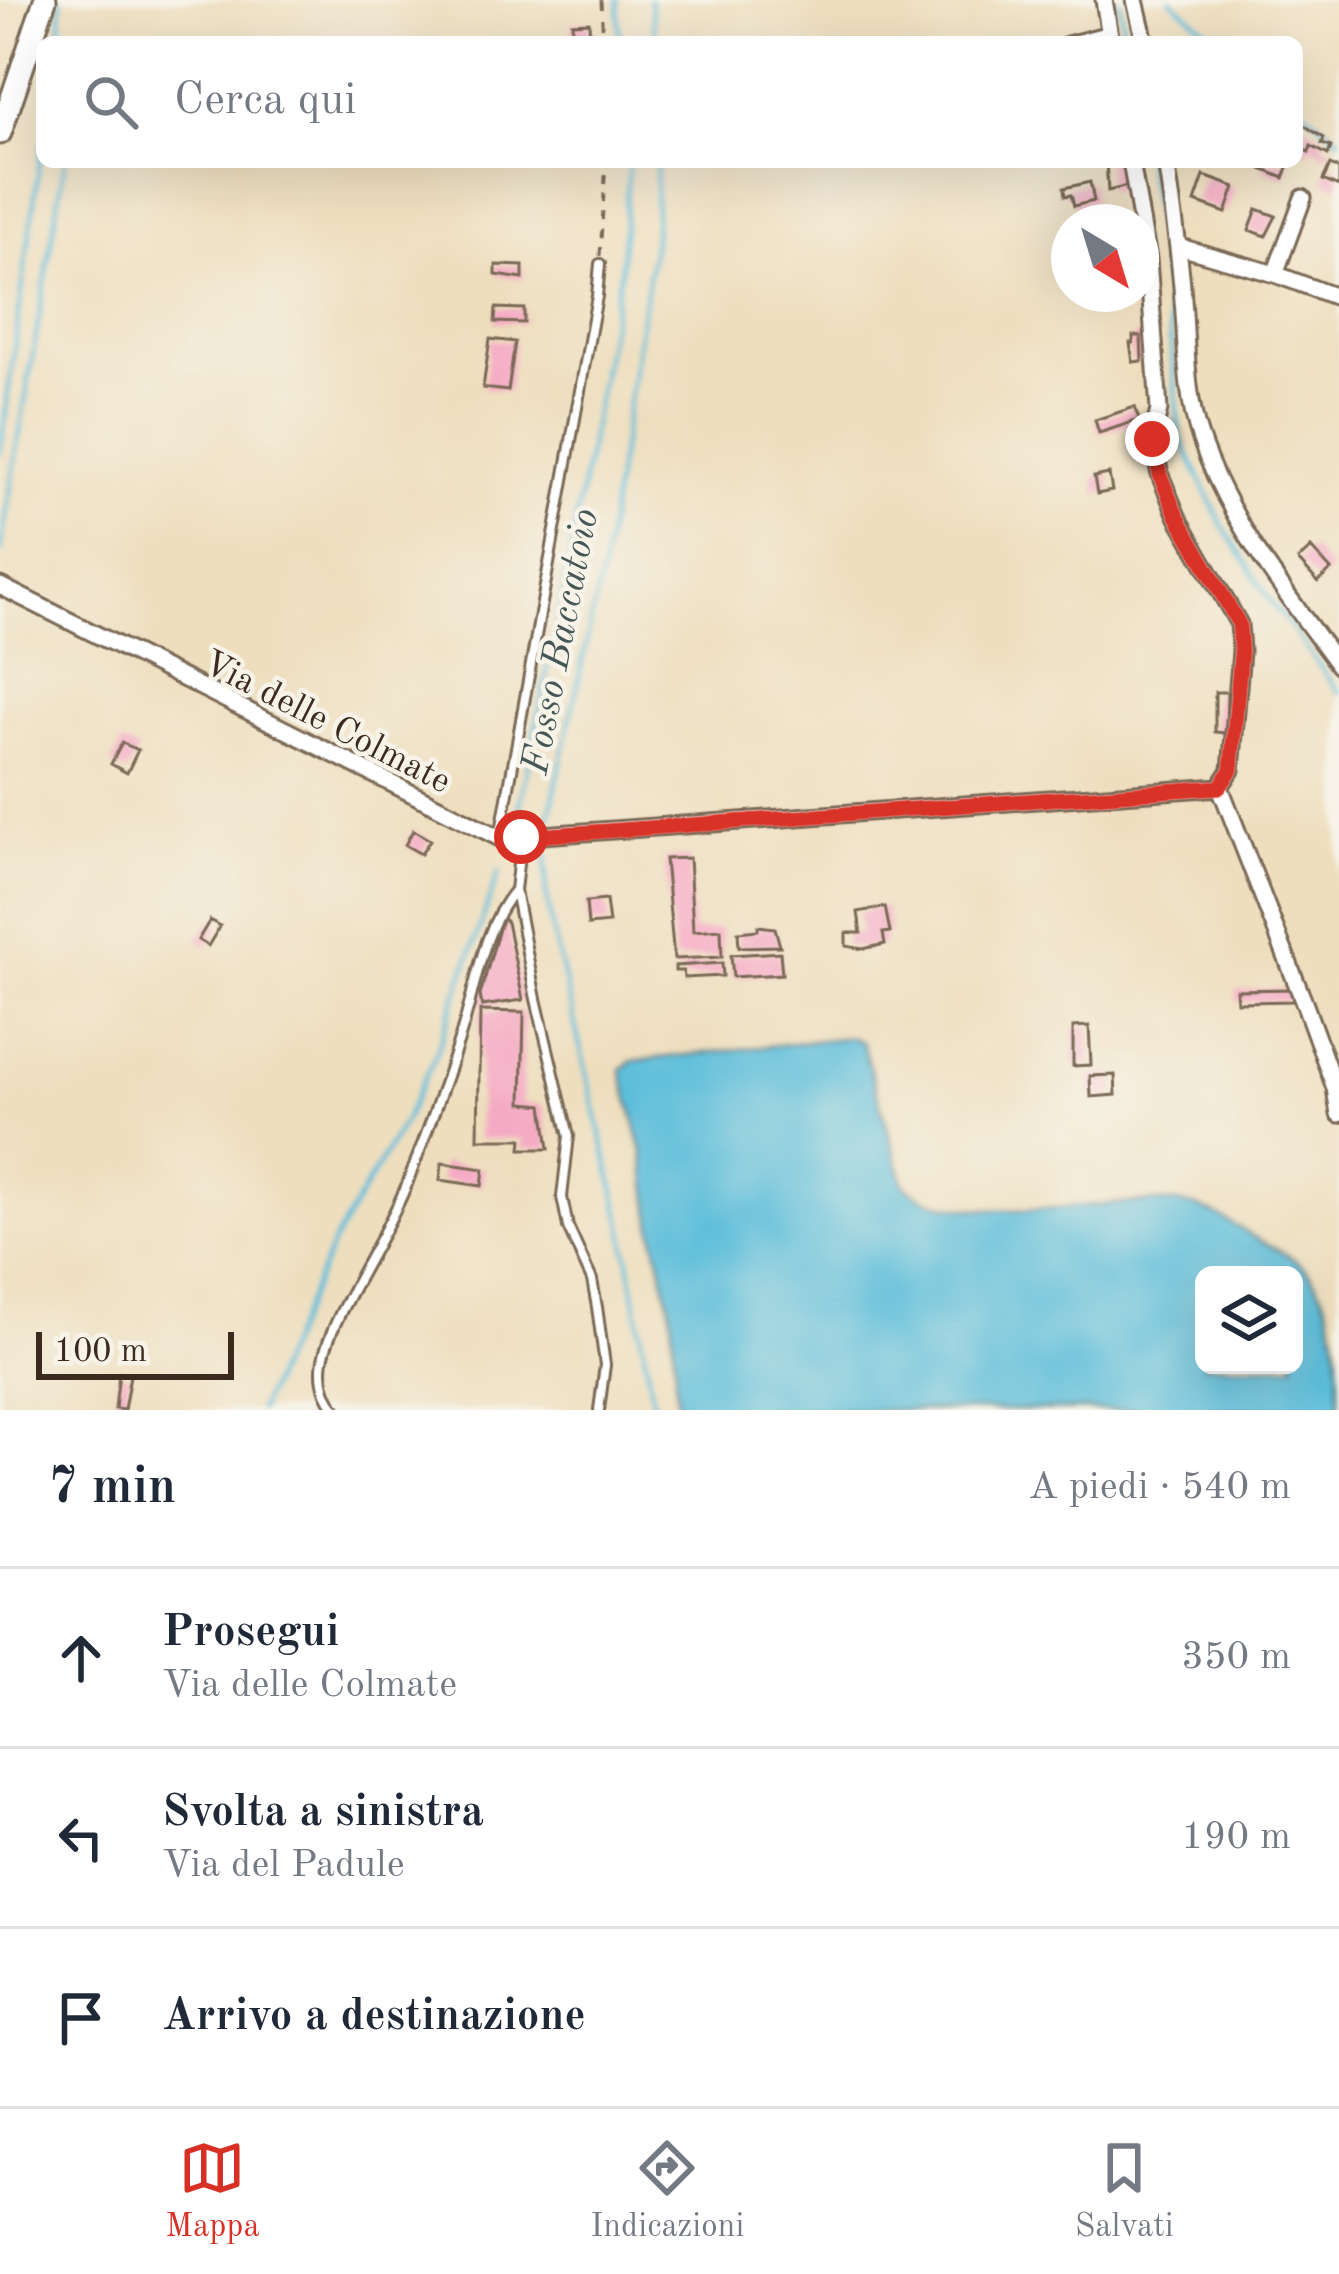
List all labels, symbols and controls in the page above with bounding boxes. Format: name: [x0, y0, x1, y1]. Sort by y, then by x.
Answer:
search box: [36, 36, 1303, 168]
icon: search: [78, 69, 144, 135]
text: Cerca qui: [174, 79, 357, 124]
north arrow: [1051, 204, 1159, 312]
route end: [1125, 412, 1179, 466]
water label: Fosso Baccatoio: [516, 506, 606, 779]
street label: Via delle Colmate: [197, 646, 456, 801]
route start: [494, 810, 548, 864]
map controls: [1195, 1266, 1303, 1374]
button: layers: [1195, 1266, 1303, 1374]
scale bar: [36, 1326, 234, 1379]
text: 100 m: [54, 1336, 147, 1369]
text: 7 min: [48, 1463, 176, 1514]
text: A piedi · 540 m: [1028, 1468, 1291, 1507]
text: Prosegui: [162, 1611, 339, 1656]
icon: ahead: [48, 1625, 114, 1691]
text: 350 m: [1181, 1638, 1291, 1677]
text: Via delle Colmate: [162, 1666, 457, 1705]
text: Svolta a sinistra: [162, 1791, 484, 1836]
icon: left: [48, 1805, 114, 1871]
text: 190 m: [1181, 1818, 1291, 1857]
text: Via del Padule: [162, 1846, 405, 1885]
icon: arrive: [48, 1985, 114, 2051]
text: Arrivo a destinazione: [162, 1995, 586, 2040]
tab: Mappa: [165, 2135, 260, 2248]
tab: Indicazioni: [590, 2135, 744, 2248]
tab: Salvati: [1075, 2135, 1174, 2248]

